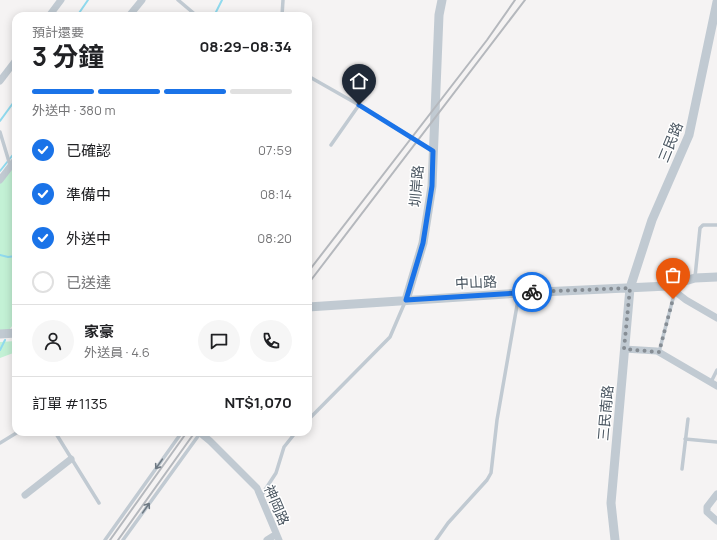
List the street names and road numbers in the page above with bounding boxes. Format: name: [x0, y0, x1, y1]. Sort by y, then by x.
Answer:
street label: 三民路: [653, 119, 687, 165]
street label: 圳岸路: [405, 164, 427, 208]
street label: 中山路: [455, 271, 497, 293]
street label: 三民南路: [593, 384, 617, 442]
street label: 神岡路: [260, 482, 294, 528]

